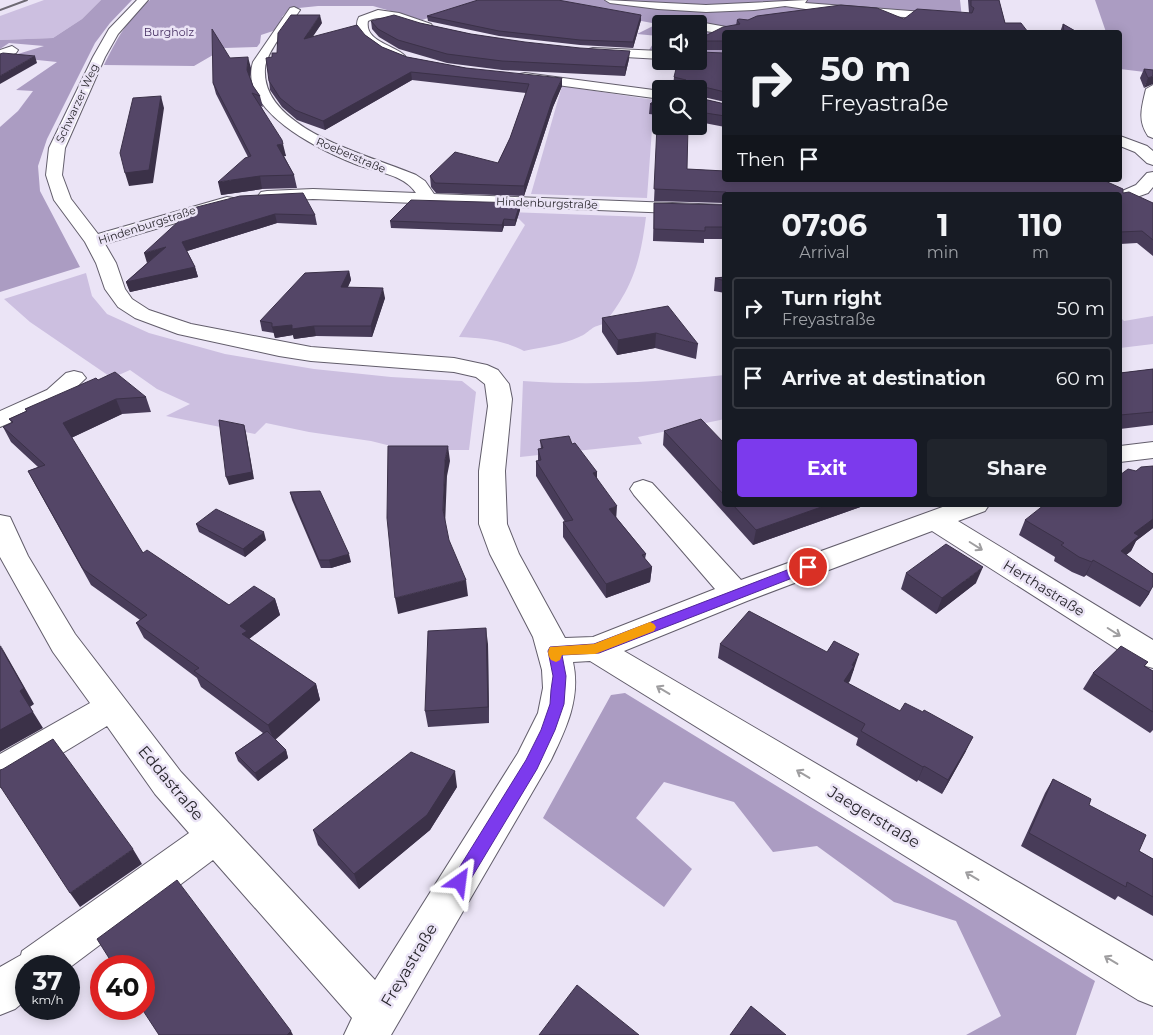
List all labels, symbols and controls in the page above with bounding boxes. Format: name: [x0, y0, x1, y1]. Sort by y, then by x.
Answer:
map controls: [652, 15, 707, 135]
button: sound: [652, 15, 707, 70]
park label: Burgholz: [144, 25, 195, 39]
text: 50 m: [820, 47, 911, 90]
icon: right: [737, 50, 802, 115]
street label: Schwarzer Weg: [53, 61, 101, 145]
button: search: [652, 80, 707, 135]
text: Freyastraße: [820, 90, 948, 117]
street label: Roeberstraße: [314, 134, 388, 176]
icon: arrive: [795, 145, 823, 173]
text: Then: [737, 148, 785, 171]
street label: Hindenburgstraße: [496, 194, 598, 212]
street label: Hindenburgstraße: [96, 203, 198, 247]
text: 07:06: [782, 207, 867, 244]
text: 1: [937, 207, 949, 244]
text: 110: [1019, 207, 1062, 244]
text: Arrival: [799, 243, 850, 262]
text: min: [927, 243, 959, 262]
text: m: [1032, 243, 1049, 262]
text: Turn right: [782, 287, 882, 310]
icon: right: [739, 294, 767, 322]
text: 50 m: [1057, 297, 1105, 320]
text: Freyastraße: [782, 310, 875, 329]
icon: arrive: [739, 364, 767, 392]
text: Arrive at destination: [782, 367, 986, 390]
text: 60 m: [1056, 367, 1105, 390]
button: Exit: [737, 439, 917, 497]
button: Share: [927, 439, 1107, 497]
one-way arrow: [969, 541, 983, 551]
pin: [787, 546, 829, 588]
icon: arrive: [794, 553, 822, 581]
street label: Herthastraße: [1000, 556, 1088, 620]
one-way arrow: [1107, 627, 1121, 637]
one-way arrow: [657, 685, 671, 695]
street label: Eddastraße: [134, 742, 208, 824]
one-way arrow: [796, 768, 810, 778]
street label: Jaegerstraße: [824, 782, 923, 852]
position arrow: [433, 855, 485, 907]
one-way arrow: [965, 870, 979, 880]
street label: Freyastraße: [377, 920, 441, 1010]
one-way arrow: [1105, 954, 1119, 964]
speed limit sign: 40: [90, 955, 155, 1020]
text: 37: [32, 966, 63, 996]
text: km/h: [31, 992, 64, 1007]

